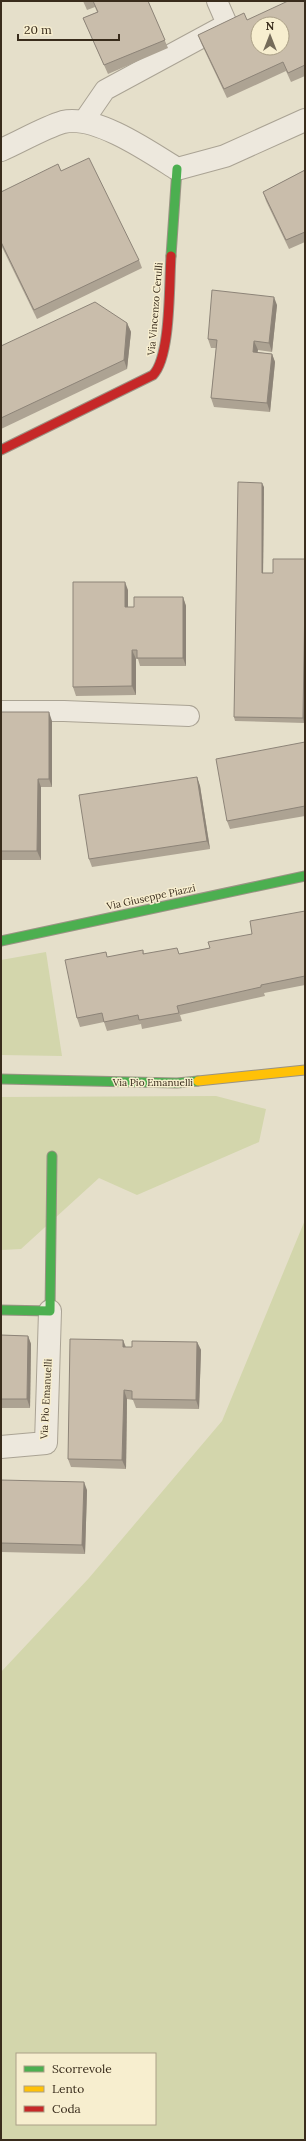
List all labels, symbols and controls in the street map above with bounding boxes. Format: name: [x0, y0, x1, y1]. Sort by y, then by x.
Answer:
scale bar: [18, 16, 119, 42]
north arrow: [250, 16, 290, 56]
text: N: [266, 19, 275, 33]
text: 20 m: [24, 22, 52, 37]
street label: Via Vincenzo Cerulli: [144, 262, 166, 357]
street label: Via Giuseppe Piazzi: [104, 881, 197, 913]
street label: Via Pio Emanuelli: [112, 1076, 193, 1089]
street label: Via Pio Emanuelli: [37, 1358, 55, 1440]
legend: [16, 2053, 156, 2125]
text: Scorrevole: [52, 2061, 112, 2076]
text: Lento: [52, 2081, 84, 2096]
text: Coda: [52, 2101, 81, 2116]

